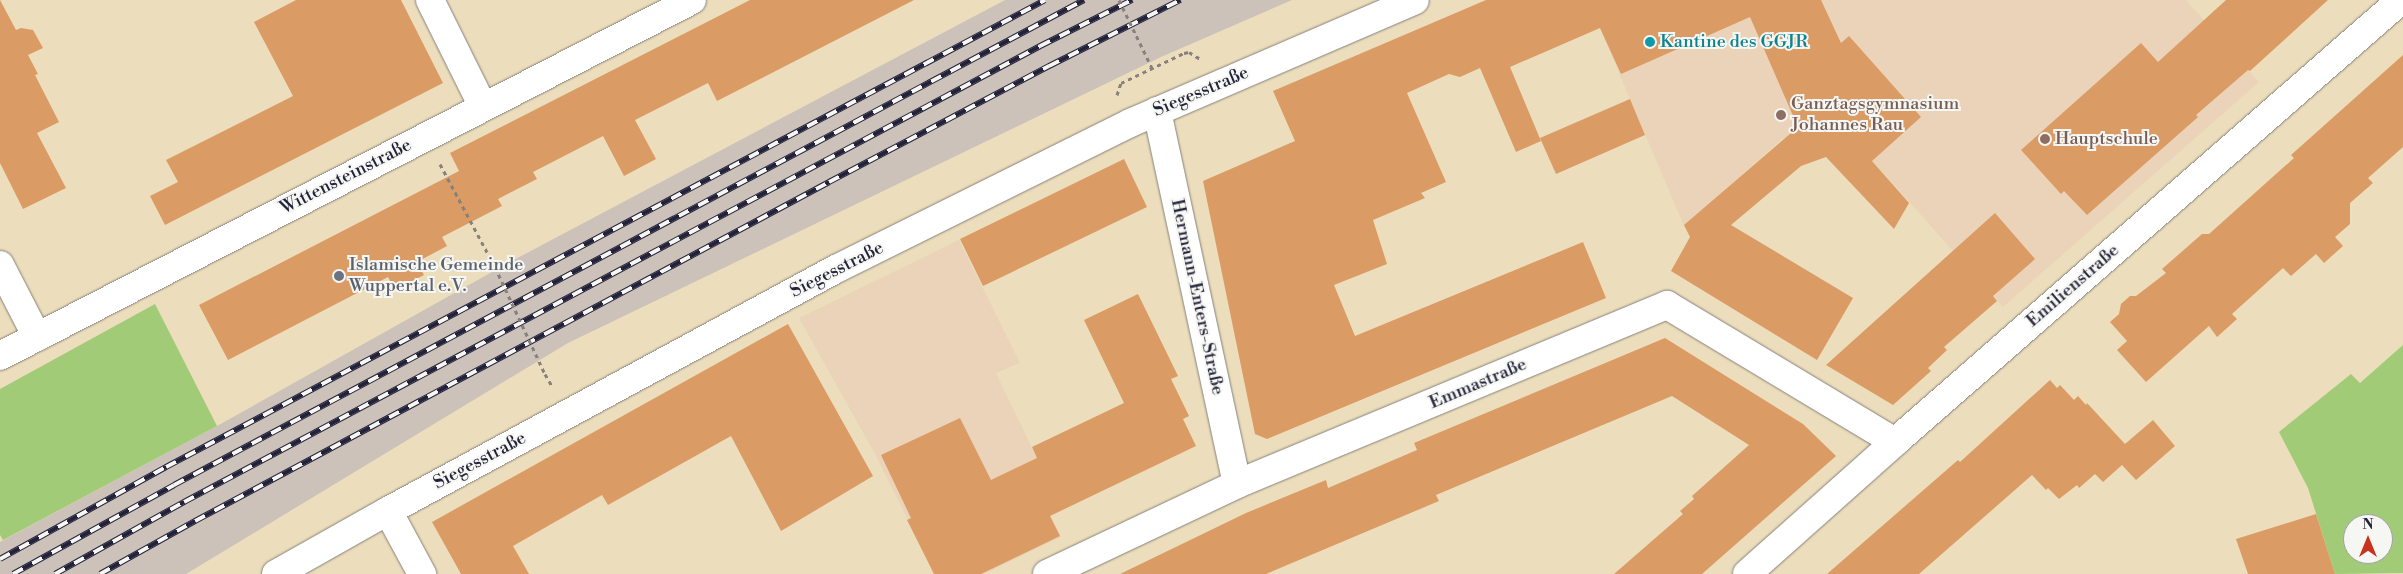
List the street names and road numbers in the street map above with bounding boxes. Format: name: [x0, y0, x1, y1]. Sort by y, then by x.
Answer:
street label: Siegesstraße: [1150, 62, 1252, 122]
street label: Wittensteinstraße: [277, 135, 415, 219]
street label: Hermann-Enters-Straße: [1166, 197, 1228, 397]
street label: Siegesstraße: [787, 237, 887, 303]
street label: Emilienstraße: [2022, 240, 2124, 332]
street label: Emmastraße: [1426, 354, 1530, 414]
street label: Siegesstraße: [430, 428, 530, 494]

